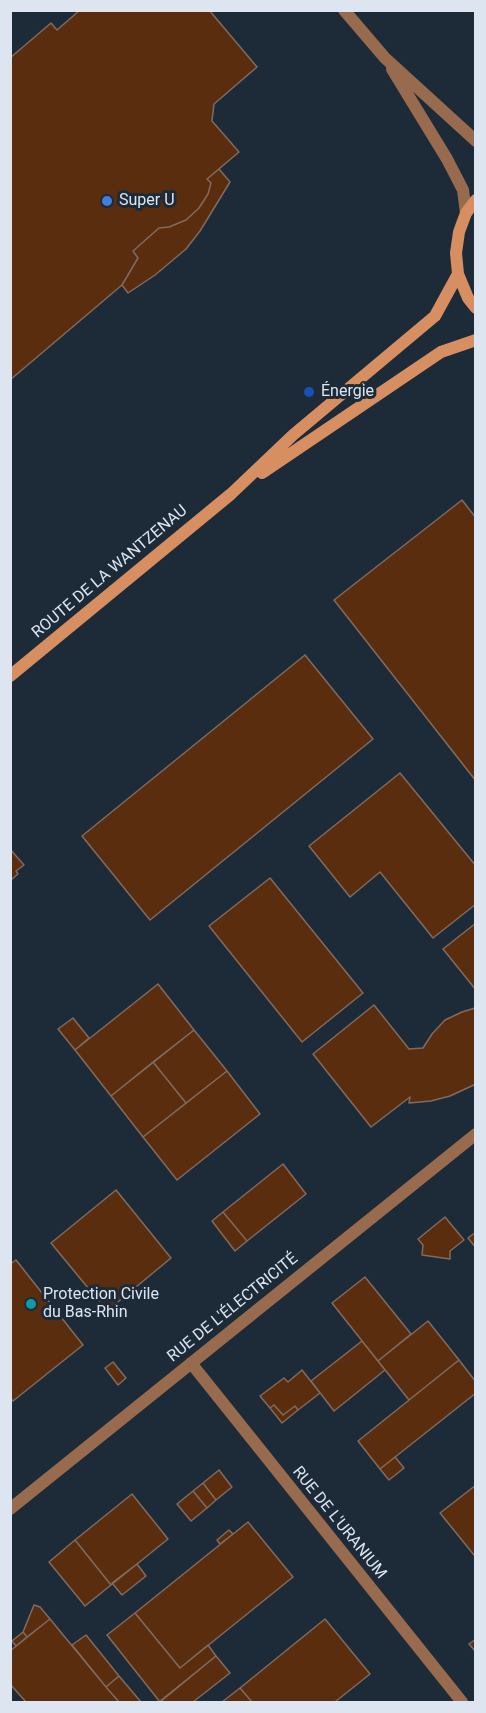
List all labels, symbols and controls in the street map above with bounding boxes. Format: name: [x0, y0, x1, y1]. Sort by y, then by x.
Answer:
place label: Super U: [119, 191, 175, 211]
marker: Super U: [100, 194, 114, 208]
place label: Énergie: [321, 382, 374, 402]
marker: Énergie: [302, 385, 316, 399]
street label: ROUTE DE LA WANTZENAU: [29, 501, 191, 643]
street label: RUE DE L'ÉLECTRICITÉ: [164, 1250, 302, 1366]
place label: Protection Civile du Bas-Rhin: [43, 1285, 159, 1323]
marker: Protection Civile du Bas-Rhin: [24, 1297, 38, 1311]
street label: RUE DE L'URANIUM: [288, 1463, 390, 1583]

